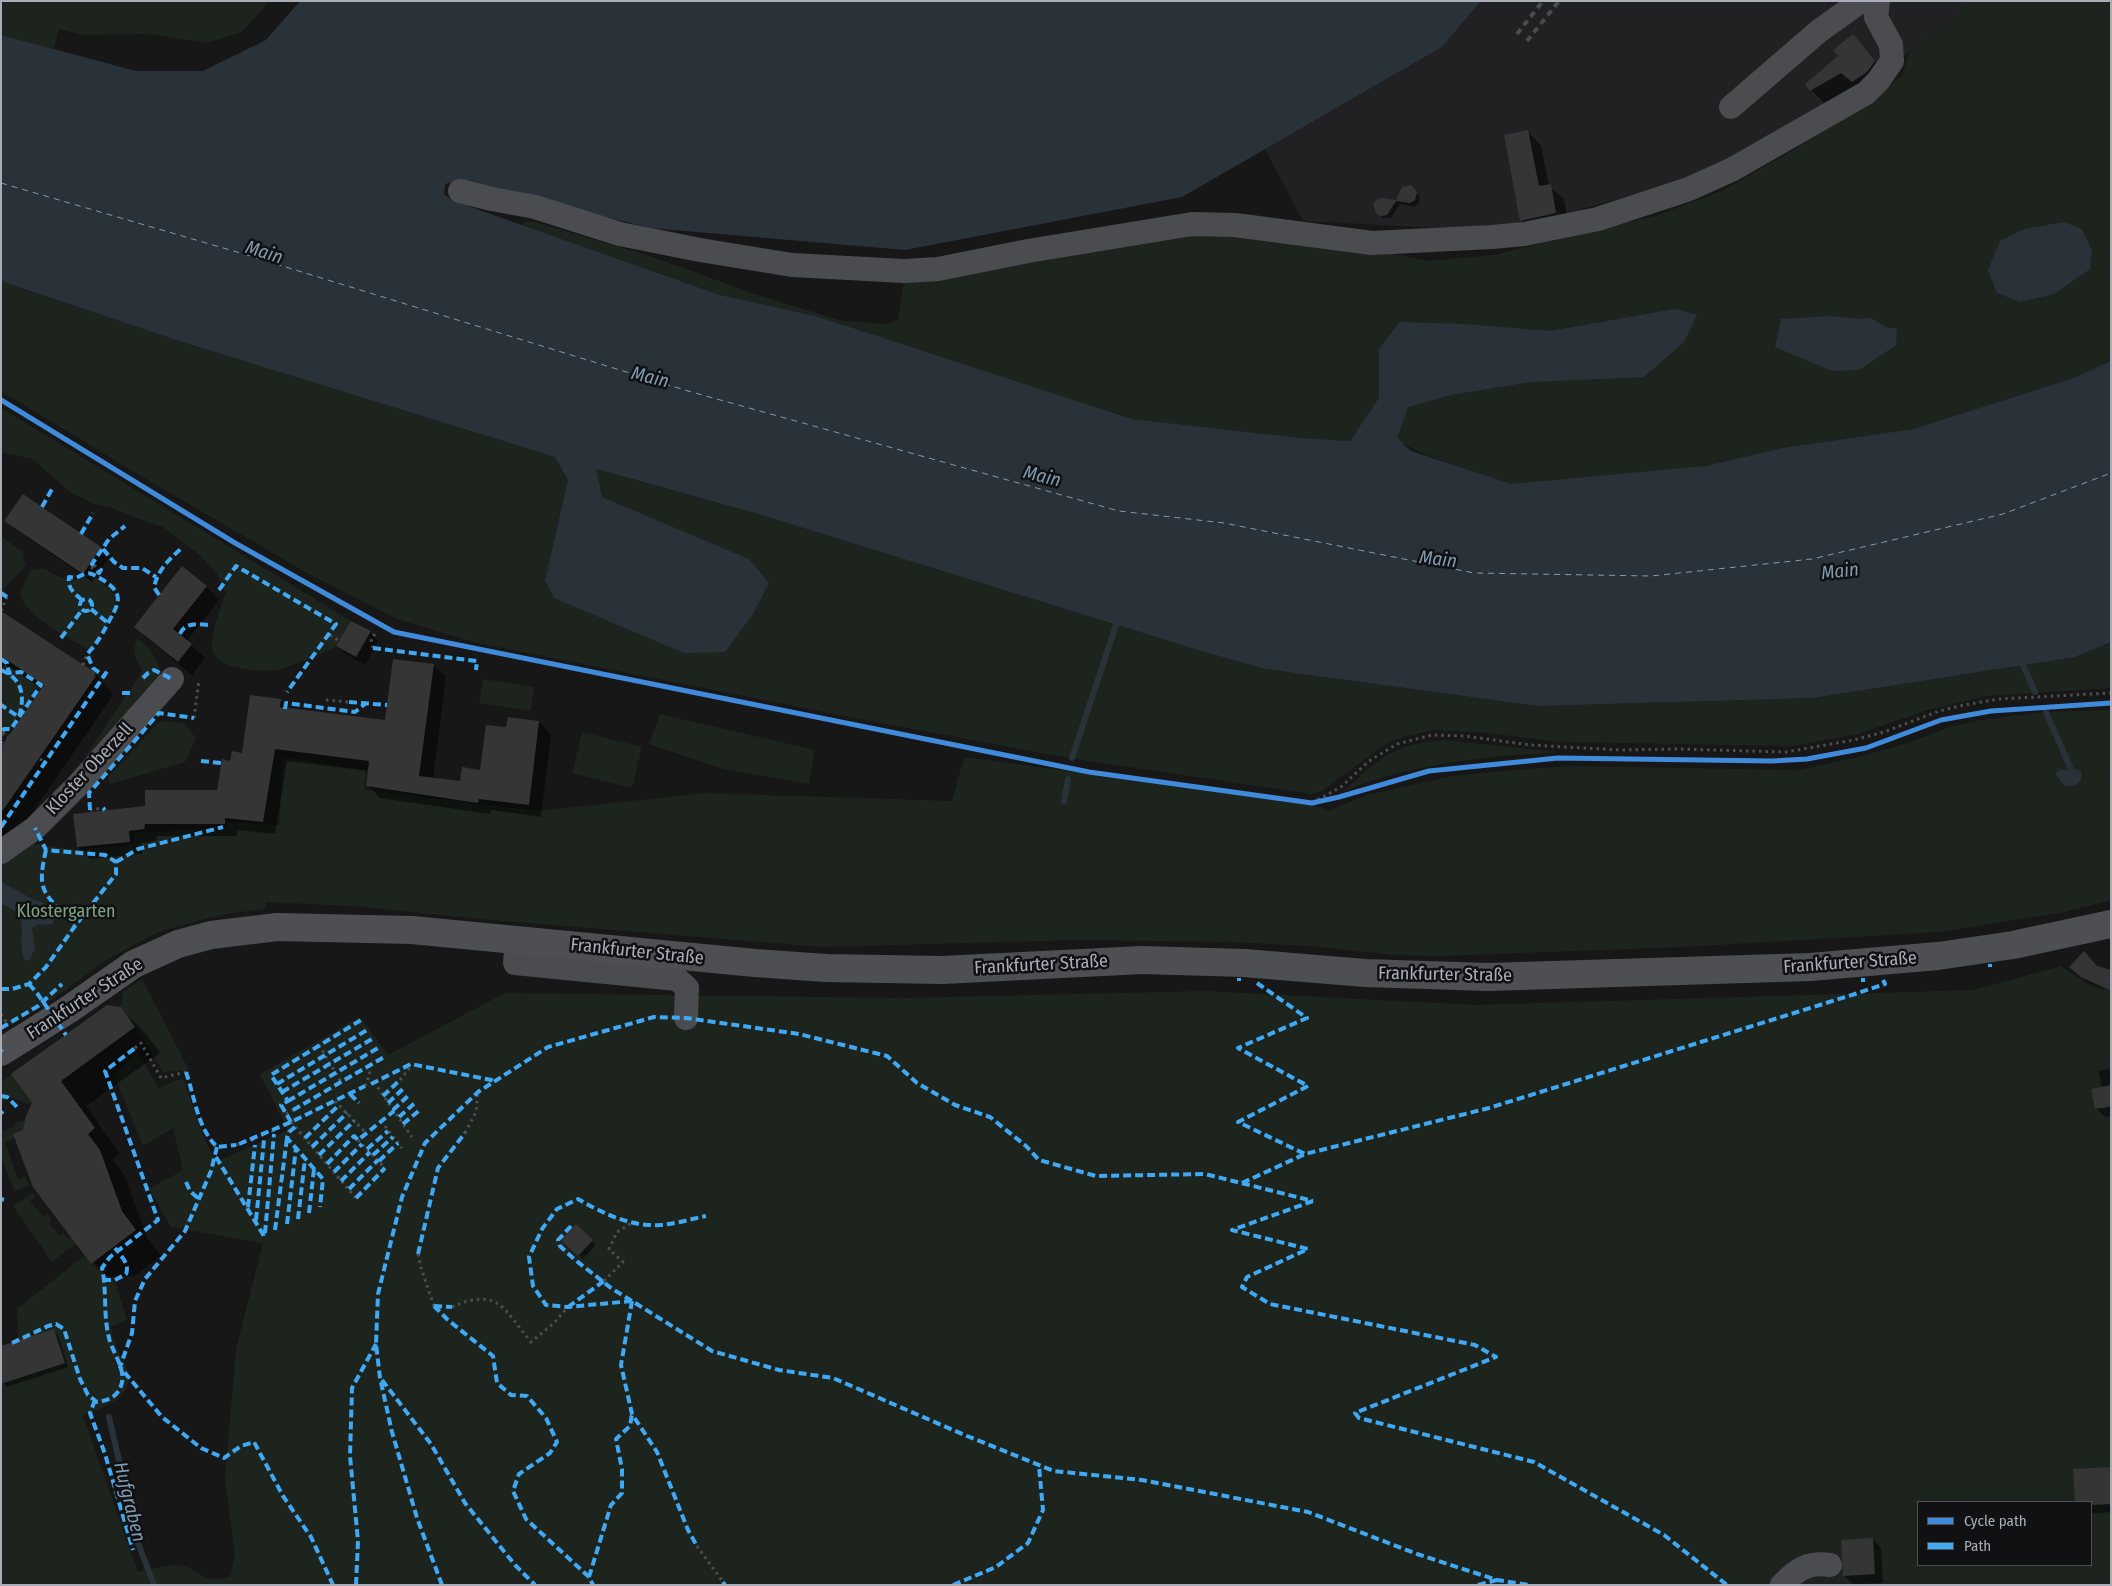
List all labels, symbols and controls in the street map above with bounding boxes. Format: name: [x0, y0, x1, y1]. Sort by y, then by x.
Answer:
water label: Main: [242, 236, 286, 270]
water label: Main: [629, 362, 671, 394]
water label: Main: [1021, 461, 1063, 493]
water label: Main: [1418, 546, 1458, 574]
water label: Main: [1820, 559, 1860, 585]
street label: Kloster Oberzell: [42, 719, 138, 819]
park label: Klostergarten: [16, 901, 116, 923]
street label: Frankfurter Straße: [569, 934, 705, 970]
street label: Frankfurter Straße: [1783, 948, 1917, 978]
street label: Frankfurter Straße: [974, 951, 1108, 979]
street label: Frankfurter Straße: [23, 954, 147, 1044]
street label: Frankfurter Straße: [1378, 963, 1512, 987]
water label: Hufgraben: [108, 1460, 150, 1544]
legend: [1917, 1501, 2092, 1566]
text: Cycle path: [1964, 1512, 2027, 1530]
text: Path: [1964, 1537, 1991, 1555]

